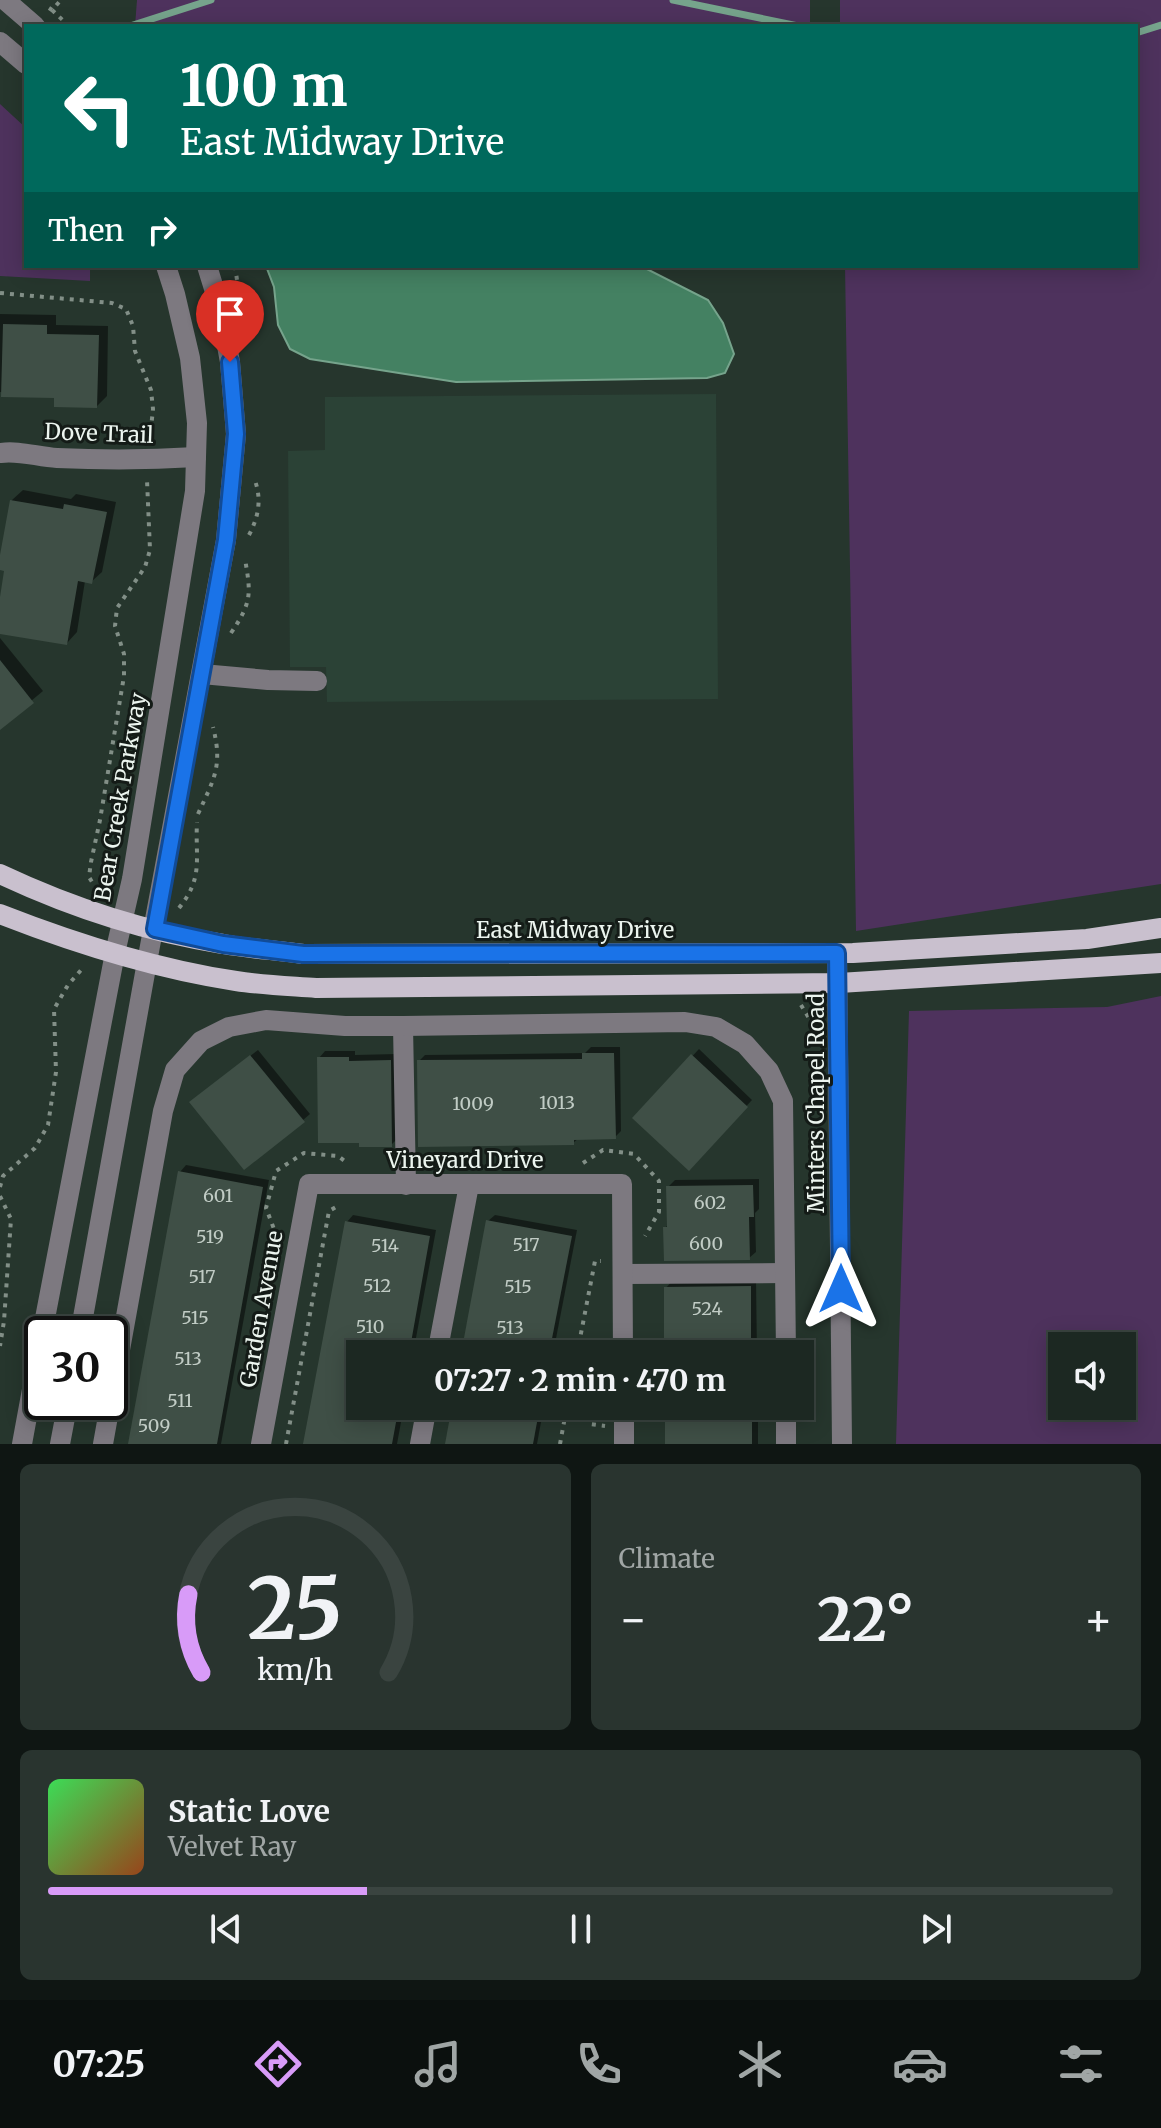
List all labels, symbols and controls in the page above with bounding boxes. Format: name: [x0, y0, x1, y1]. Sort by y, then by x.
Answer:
text: 100 m: [180, 51, 348, 121]
icon: left: [48, 56, 152, 160]
text: East Midway Drive: [180, 120, 504, 165]
icon: right: [140, 208, 184, 252]
text: Then: [48, 211, 124, 249]
pin: [196, 280, 264, 362]
icon: arrive: [208, 292, 252, 336]
street label: Dove Trail: [44, 417, 154, 449]
street label: Bear Creek Parkway: [88, 690, 152, 903]
street label: East Midway Drive: [476, 916, 674, 944]
street label: Minters Chapel Road: [802, 993, 830, 1213]
house number: 1013: [539, 1091, 575, 1114]
house number: 1009: [452, 1092, 494, 1115]
street label: Vineyard Drive: [386, 1146, 543, 1174]
house number: 601: [203, 1184, 233, 1207]
house number: 602: [694, 1191, 726, 1214]
house number: 519: [196, 1225, 224, 1248]
street label: Garden Avenue: [233, 1228, 289, 1390]
house number: 600: [689, 1232, 723, 1255]
house number: 517: [513, 1233, 539, 1256]
house number: 514: [371, 1234, 399, 1257]
position arrow: [799, 1247, 883, 1331]
house number: 517: [189, 1265, 215, 1288]
house number: 512: [363, 1274, 391, 1297]
house number: 515: [504, 1275, 532, 1298]
house number: 524: [692, 1297, 723, 1320]
house number: 515: [181, 1306, 209, 1329]
house number: 510: [356, 1315, 384, 1338]
speed limit sign: 30: [24, 1316, 128, 1420]
house number: 513: [496, 1316, 524, 1339]
map controls: [1048, 1332, 1136, 1420]
button: sound: [1048, 1332, 1136, 1420]
house number: 513: [174, 1347, 202, 1370]
text: 07:27 · 2 min · 470 m: [434, 1361, 726, 1399]
house number: 511: [167, 1389, 193, 1412]
house number: 509: [138, 1414, 170, 1437]
text: Climate: [619, 1542, 715, 1575]
text: 25: [248, 1557, 343, 1662]
text: 22°: [817, 1582, 914, 1657]
text: −: [619, 1592, 648, 1647]
text: +: [1084, 1592, 1113, 1647]
text: km/h: [257, 1652, 333, 1688]
text: Static Love: [168, 1792, 330, 1830]
text: Velvet Ray: [168, 1830, 296, 1863]
icon: previous: [204, 1907, 248, 1951]
icon: pause: [559, 1907, 603, 1951]
icon: next: [914, 1907, 958, 1951]
icon: directions: [250, 2036, 306, 2092]
icon: music: [410, 2036, 466, 2092]
icon: phone: [571, 2036, 627, 2092]
icon: climate: [732, 2036, 788, 2092]
icon: car: [892, 2036, 948, 2092]
icon: filters: [1053, 2036, 1109, 2092]
text: 07:25: [52, 2042, 145, 2087]

